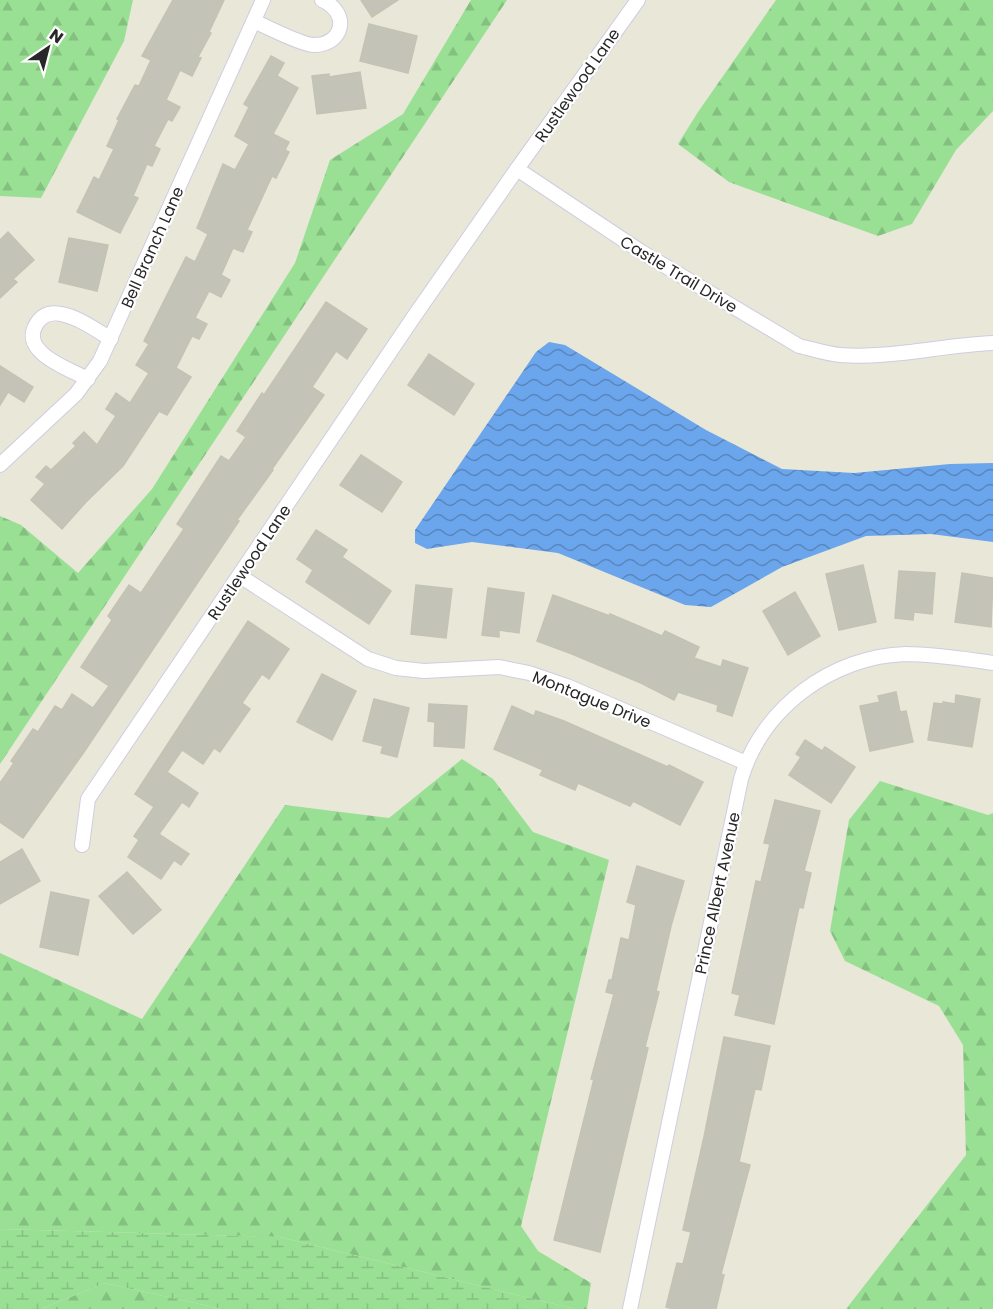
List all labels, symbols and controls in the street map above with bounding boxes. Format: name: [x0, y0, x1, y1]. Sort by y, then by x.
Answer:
north arrow: [18, 18, 78, 78]
text: N: [45, 23, 68, 49]
street label: Rustlewood Lane: [529, 24, 625, 147]
street label: Bell Branch Lane: [115, 183, 190, 312]
street label: Castle Trail Drive: [616, 230, 742, 319]
street label: Rustlewood Lane: [202, 500, 297, 624]
street label: Montague Drive: [529, 665, 655, 734]
street label: Prince Albert Avenue: [689, 810, 746, 976]

